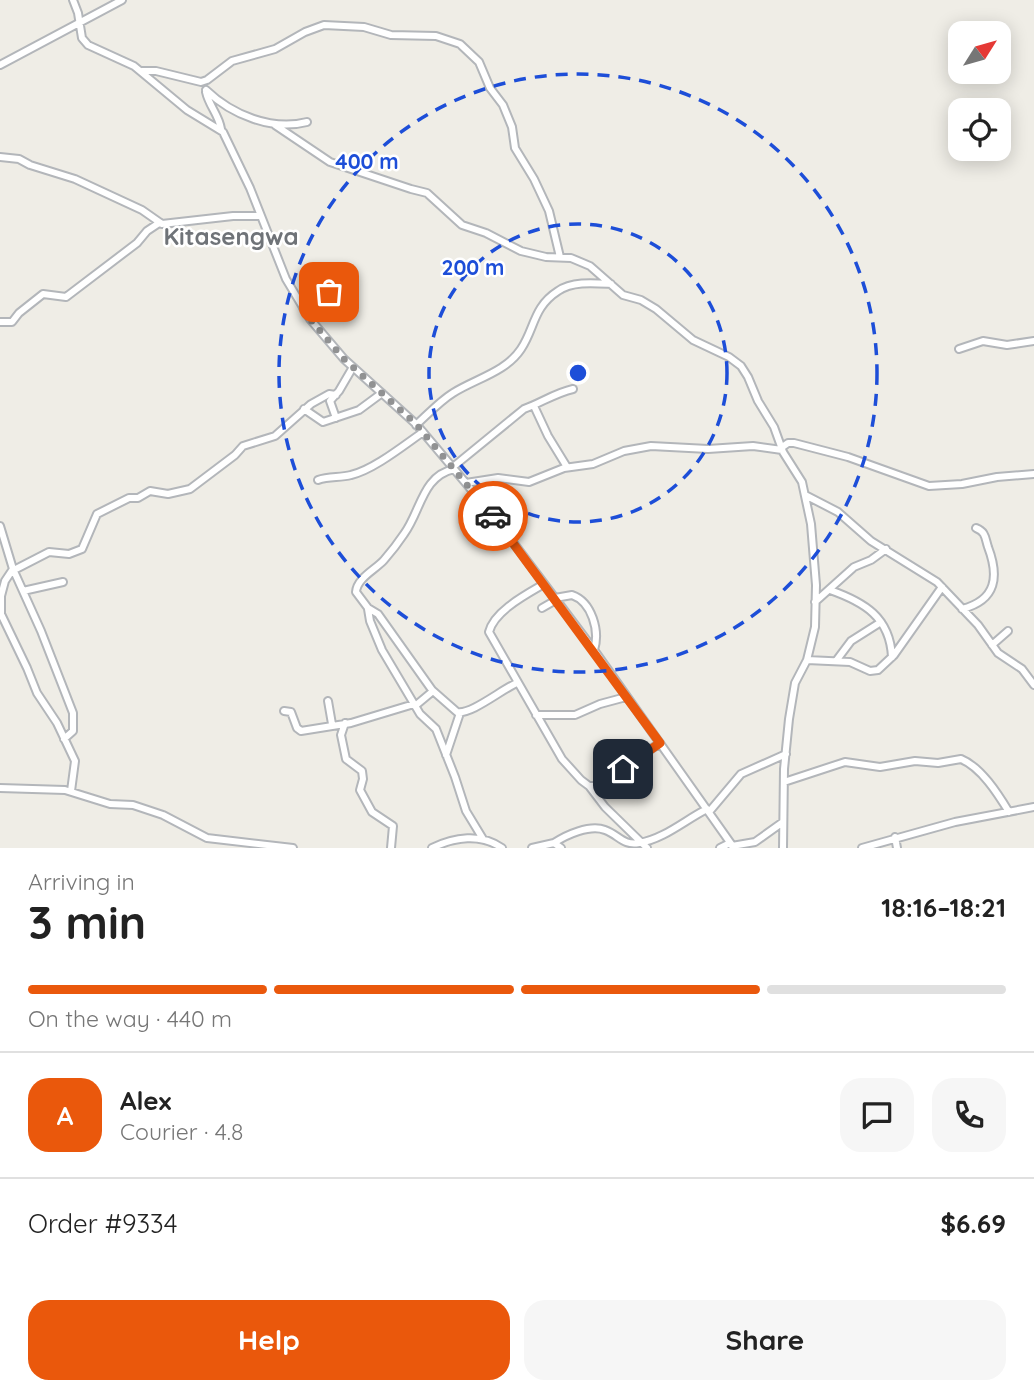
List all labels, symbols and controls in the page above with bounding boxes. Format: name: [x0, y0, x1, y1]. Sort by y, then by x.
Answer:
north arrow: [948, 21, 1012, 84]
map controls: [948, 21, 1011, 161]
button: locate: [948, 98, 1011, 161]
text: 400 m: [335, 148, 399, 174]
district label: Kitasengwa: [163, 221, 299, 251]
text: 200 m: [442, 254, 504, 280]
pin: [299, 262, 359, 322]
icon: bag: [310, 273, 348, 311]
centre of rings: [566, 361, 590, 385]
courier: [458, 481, 528, 551]
icon: car: [474, 497, 512, 535]
pin: [593, 739, 653, 799]
icon: home: [604, 750, 642, 788]
text: Arriving in: [28, 867, 135, 896]
text: 18:16–18:21: [881, 891, 1006, 924]
text: 3 min: [28, 893, 146, 951]
text: On the way · 440 m: [28, 1004, 232, 1033]
button: chat: [840, 1078, 914, 1152]
button: phone: [932, 1078, 1006, 1152]
text: Alex: [120, 1084, 171, 1117]
text: A: [57, 1099, 73, 1132]
text: Courier · 4.8: [120, 1117, 243, 1146]
text: Order #9334: [28, 1207, 177, 1240]
text: $6.69: [940, 1207, 1006, 1240]
button: Help: [28, 1300, 510, 1380]
button: Share: [524, 1300, 1006, 1380]

